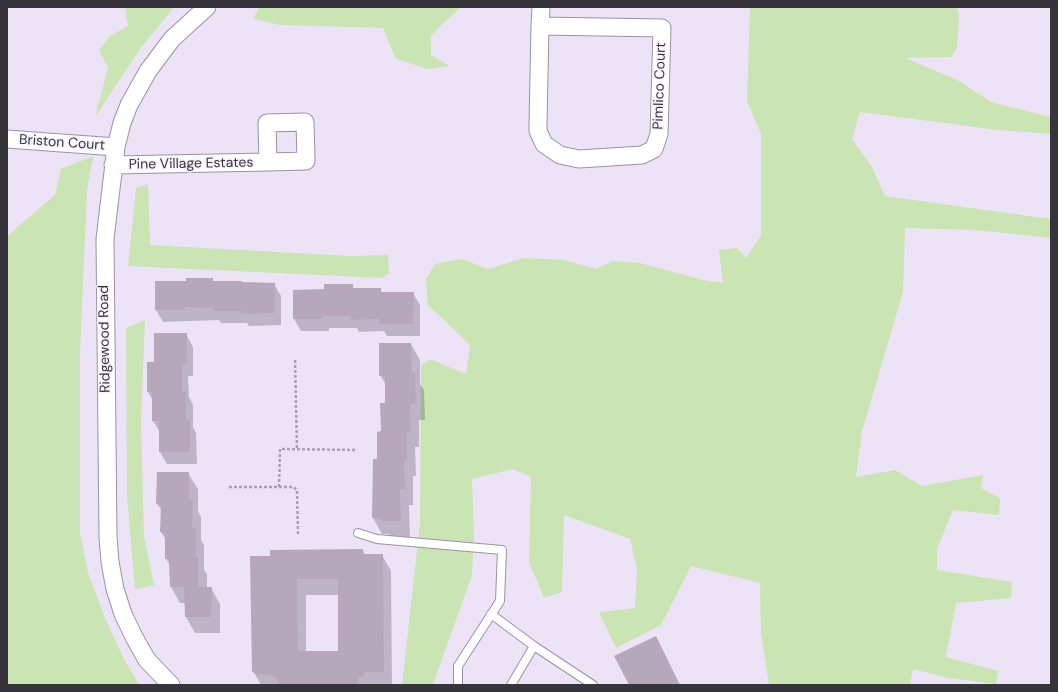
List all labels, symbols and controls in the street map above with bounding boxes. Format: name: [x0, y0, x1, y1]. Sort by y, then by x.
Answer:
street label: Pimlico Court: [650, 42, 670, 130]
street label: Briston Court: [18, 132, 106, 154]
street label: Pine Village Estates: [128, 155, 254, 173]
street label: Ridgewood Road: [96, 285, 114, 393]

